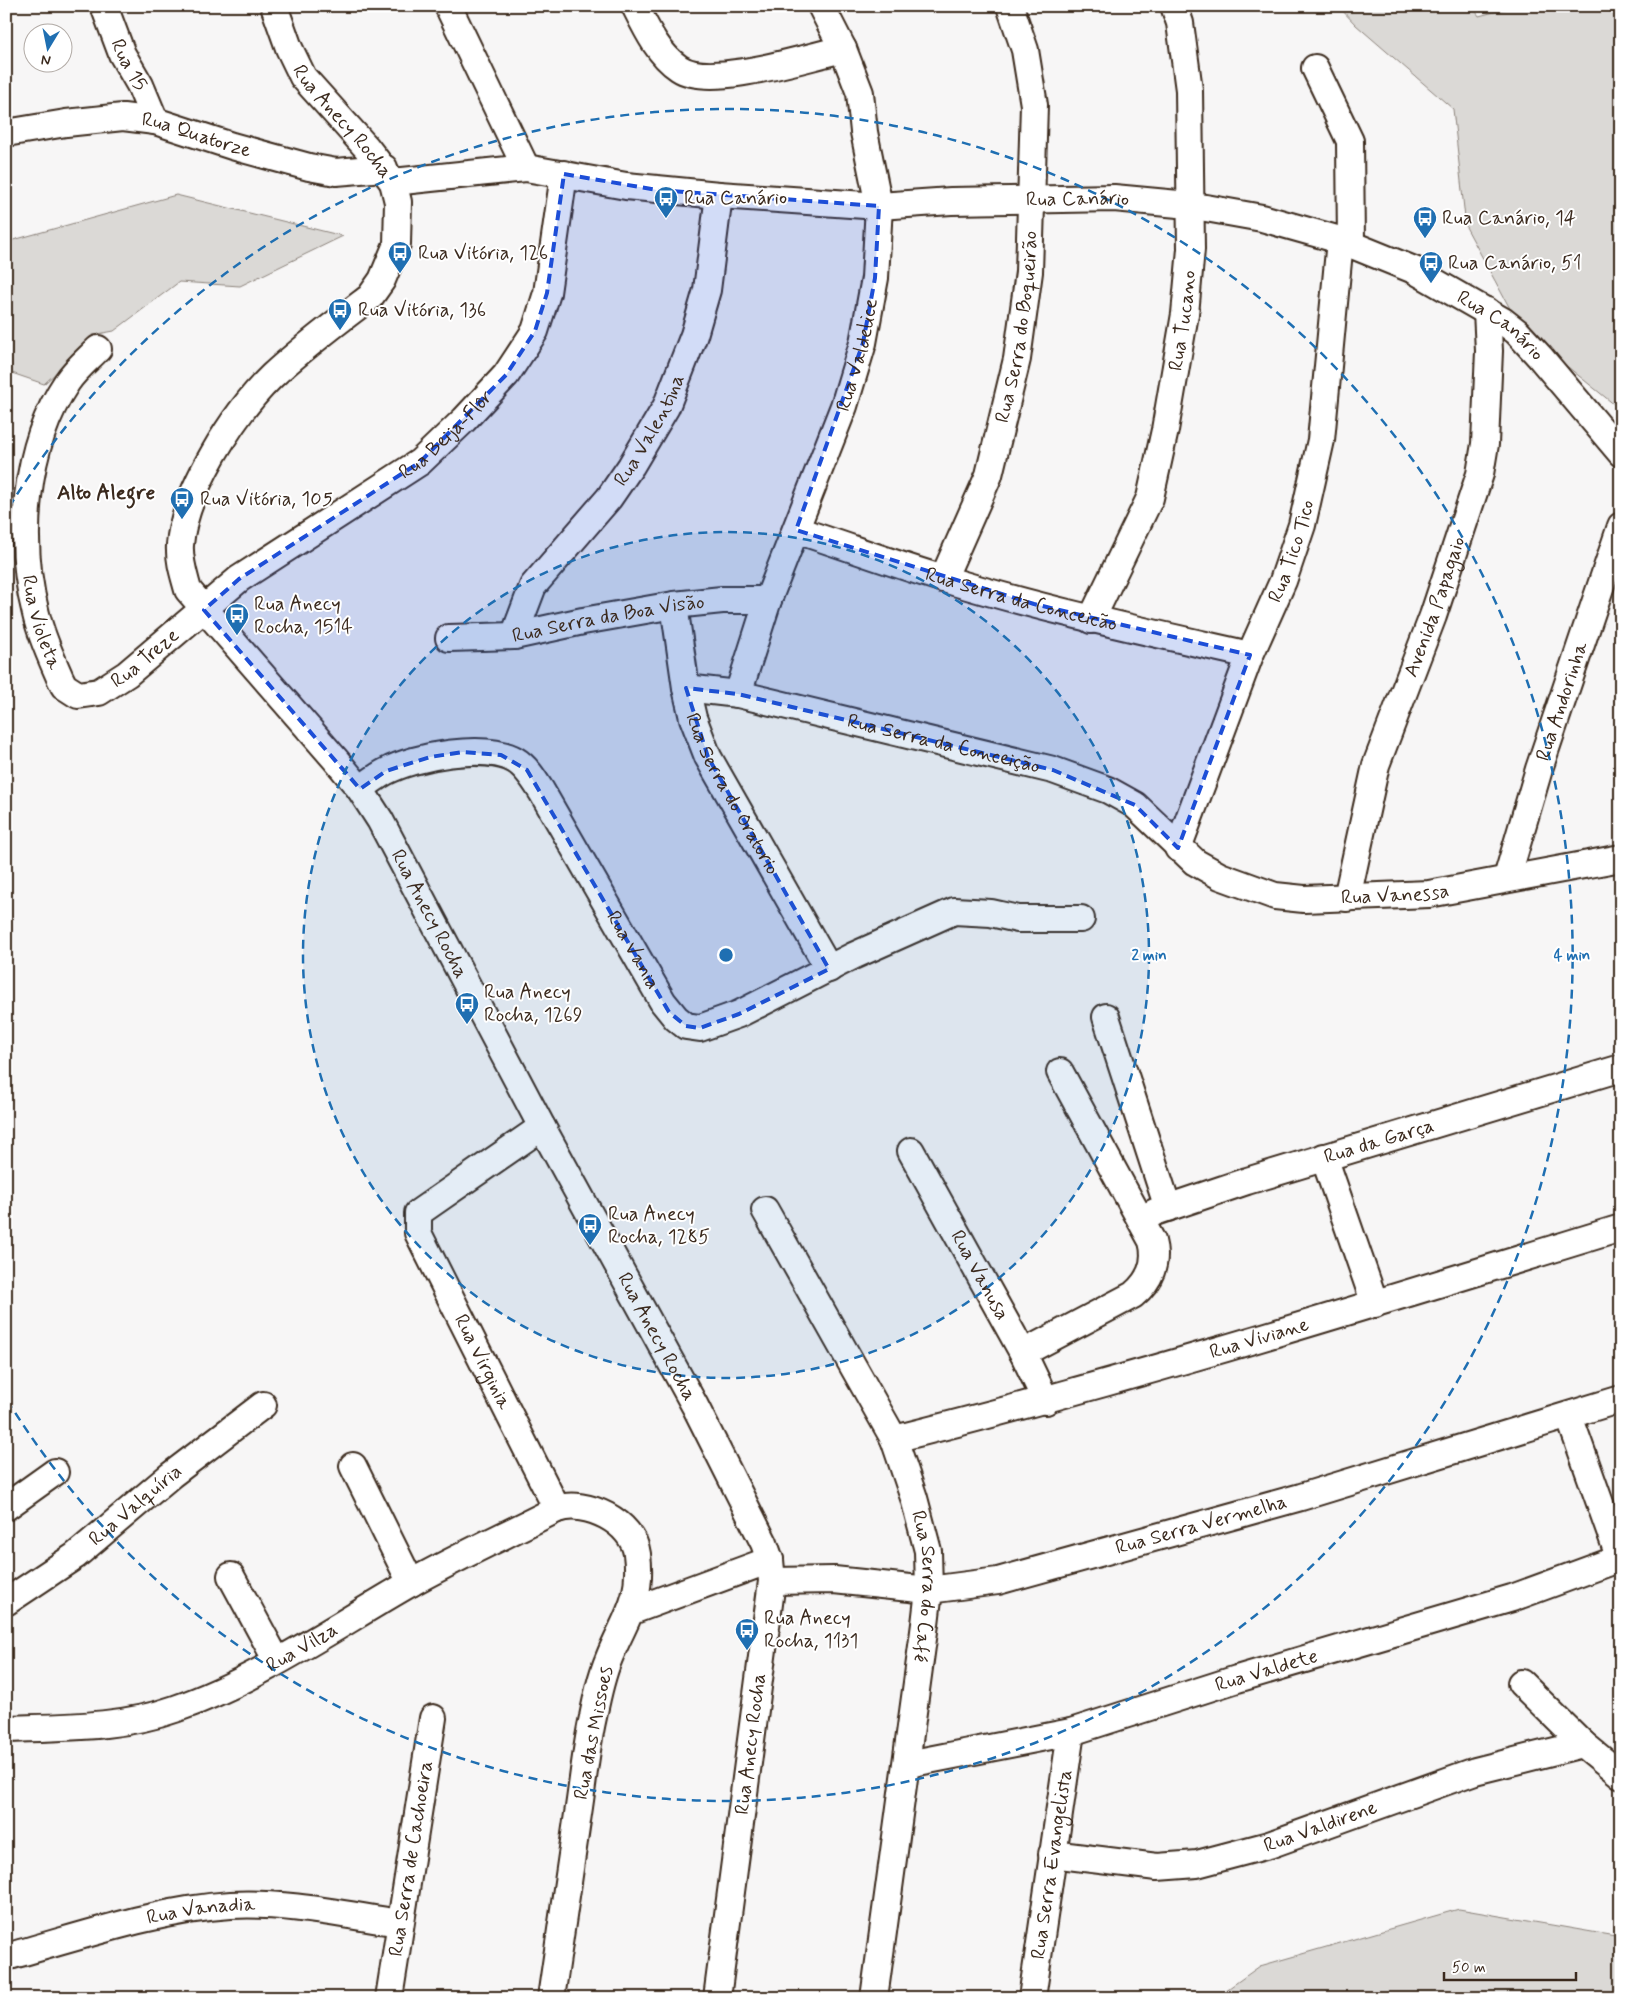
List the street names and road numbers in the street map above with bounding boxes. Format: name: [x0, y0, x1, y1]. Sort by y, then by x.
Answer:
street label: Rua 15: [104, 35, 154, 96]
street label: Rua Anecy Rocha: [286, 60, 399, 184]
street label: Rua Quatorze: [140, 106, 254, 164]
street label: Rua Canário: [1026, 184, 1130, 213]
street label: Rua Serra do Boqueirão: [989, 230, 1044, 426]
street label: Rua Tucano: [1162, 269, 1202, 373]
street label: Rua Canário: [1452, 284, 1550, 367]
street label: Rua Valdelice: [830, 296, 884, 415]
street label: Rua Valentina: [608, 370, 691, 492]
street label: Rua Beija-Flôr: [393, 384, 499, 486]
street label: Rua Tico Tico: [1262, 497, 1321, 607]
street label: Avenida Papagaio: [1397, 533, 1472, 681]
street label: Rua Serra da Conceicão: [922, 561, 1120, 638]
street label: Rua Violeta: [15, 573, 69, 675]
street label: Rua Serra da Boa Visão: [510, 588, 706, 650]
street label: Rua Treze: [105, 622, 185, 695]
street label: Rua Andorinha: [1529, 637, 1595, 764]
street label: Rua Serra da Conceição: [845, 707, 1043, 780]
street label: Rua Serra do Oratorio: [679, 709, 786, 880]
street label: Rua Anecy Rocha: [384, 845, 475, 983]
street label: Rua Vanessa: [1340, 877, 1451, 911]
street label: Rua Vania: [600, 906, 666, 994]
street label: Rua da Garça: [1321, 1112, 1437, 1171]
street label: Rua Vanusa: [944, 1225, 1016, 1325]
street label: Rua Anecy Rocha: [611, 1268, 703, 1405]
street label: Rua Virginia: [447, 1309, 519, 1415]
street label: Rua Viviane: [1206, 1311, 1312, 1366]
street label: Rua Valquíria: [83, 1458, 188, 1552]
street label: Rua Serra Vermelha: [1112, 1488, 1290, 1561]
street label: Rua Serra do Café: [904, 1508, 943, 1664]
street label: Rua Vilza: [261, 1616, 343, 1679]
street label: Rua Valdete: [1212, 1642, 1321, 1699]
street label: Rua das Missoes: [568, 1664, 620, 1802]
street label: Rua Anecy Rocha: [729, 1672, 773, 1816]
street label: Rua Serra de Cachoeira: [382, 1759, 440, 1958]
street label: Rua Serra Evangelista: [1024, 1768, 1079, 1961]
street label: Rua Valdirene: [1260, 1794, 1381, 1859]
street label: Rua Vanadia: [144, 1891, 256, 1931]

